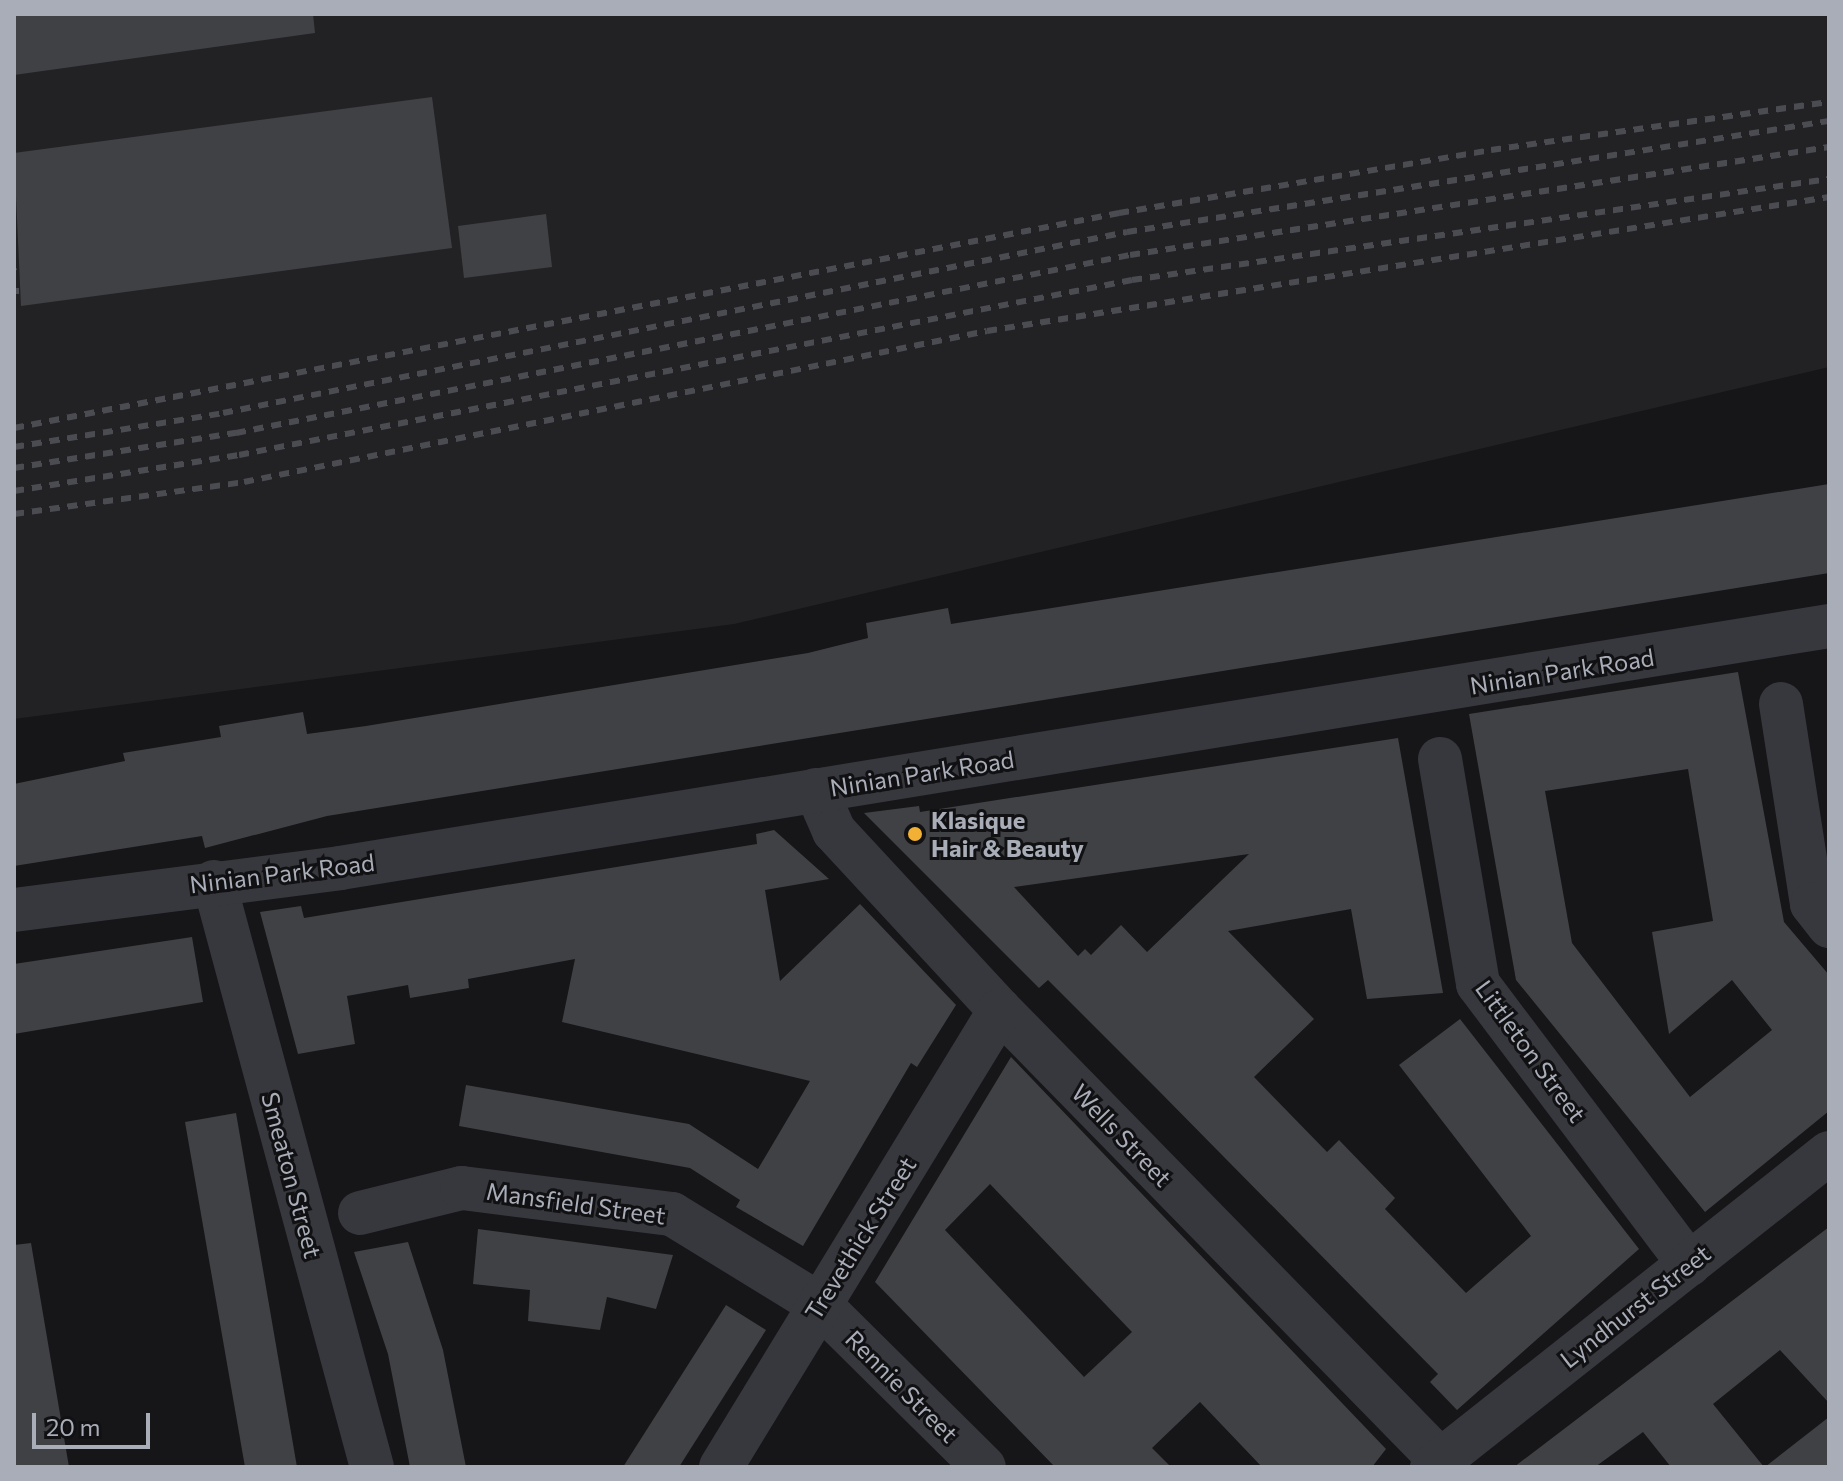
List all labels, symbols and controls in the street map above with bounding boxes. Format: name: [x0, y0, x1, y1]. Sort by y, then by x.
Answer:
street label: Ninian Park Road: [1468, 642, 1656, 700]
street label: Ninian Park Road: [828, 744, 1016, 802]
place label: Klasique Hair & Beauty: [931, 806, 1084, 862]
marker: Klasique Hair & Beauty: [906, 825, 924, 843]
street label: Ninian Park Road: [188, 847, 376, 899]
street label: Littleton Street: [1470, 974, 1592, 1128]
street label: Wells Street: [1066, 1078, 1178, 1192]
street label: Smeaton Street: [256, 1089, 328, 1261]
street label: Trevethick Street: [798, 1151, 922, 1325]
street label: Mansfield Street: [485, 1176, 667, 1230]
street label: Lyndhurst Street: [1554, 1238, 1716, 1374]
street label: Rennie Street: [840, 1324, 964, 1448]
scale bar: [36, 1397, 154, 1447]
text: 20 m: [46, 1412, 100, 1441]

